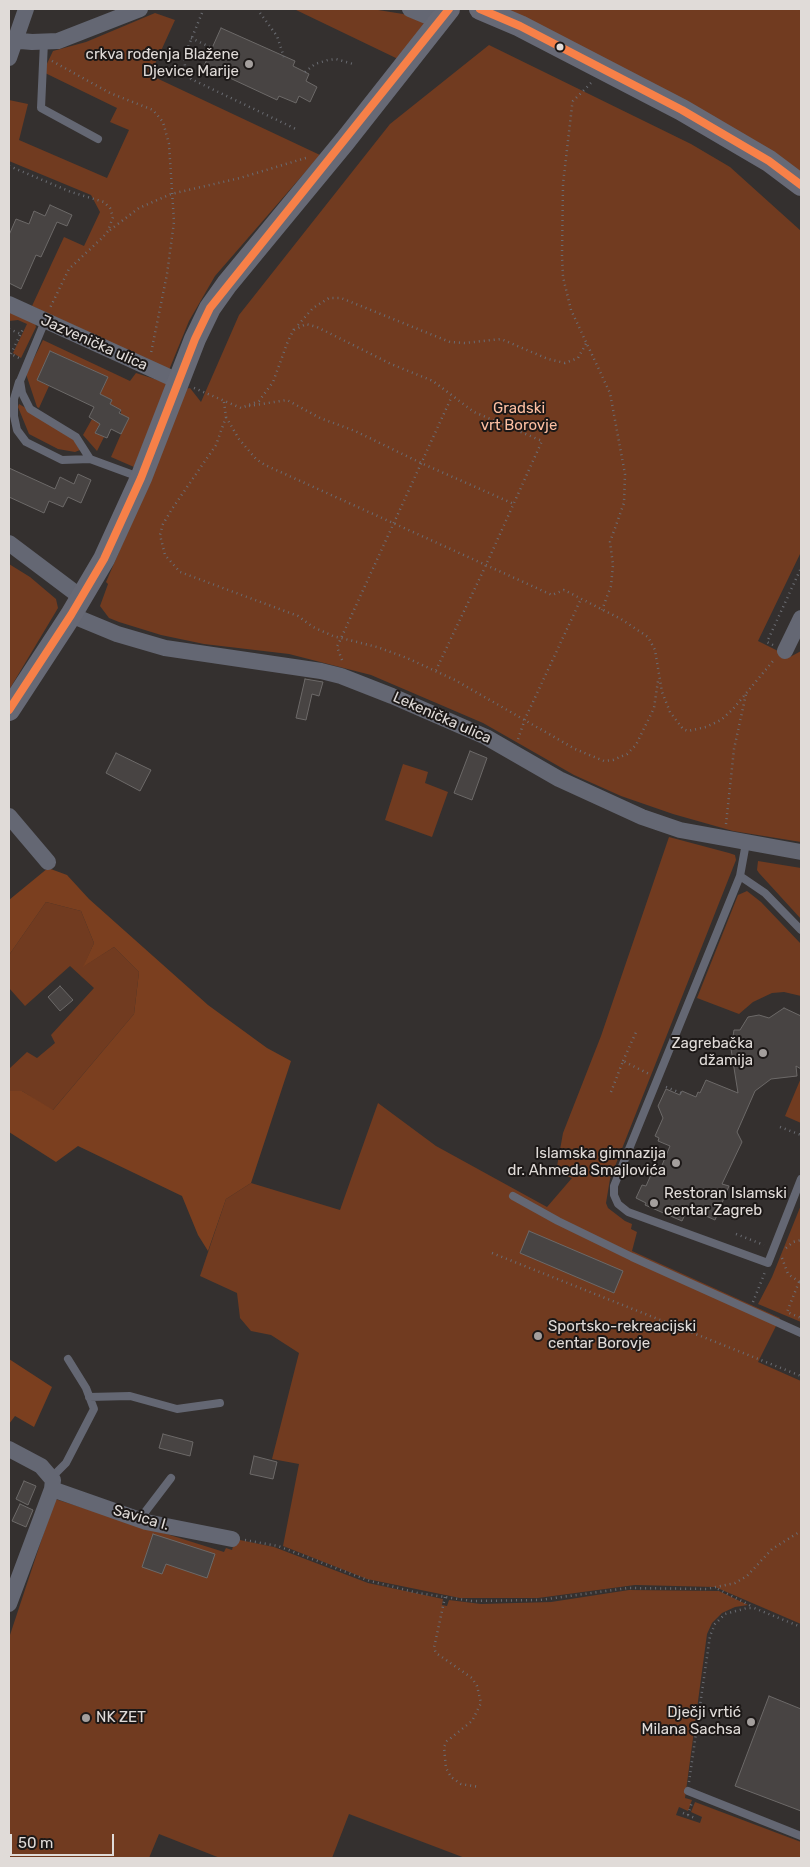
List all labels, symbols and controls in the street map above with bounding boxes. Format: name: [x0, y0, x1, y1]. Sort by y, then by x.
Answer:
unlabelled marker: [555, 42, 565, 52]
place label: crkva rođenja Blažene Djevice Marije: [86, 46, 239, 81]
marker: crkva rođenja Blažene Djevice Marije: [243, 58, 255, 70]
street label: Jazvenička ulica: [38, 311, 150, 375]
park label: Gradski vrt Borovje: [481, 400, 557, 435]
street label: Lekenička ulica: [390, 688, 494, 748]
place label: Zagrebačka džamija: [671, 1035, 753, 1070]
marker: Zagrebačka džamija: [757, 1047, 769, 1059]
place label: Islamska gimnazija dr. Ahmeda Smajlovića: [508, 1145, 666, 1180]
marker: Islamska gimnazija dr. Ahmeda Smajlovića: [670, 1157, 682, 1169]
place label: Restoran Islamski centar Zagreb: [664, 1185, 787, 1220]
marker: Restoran Islamski centar Zagreb: [648, 1197, 660, 1209]
place label: Sportsko-rekreacijski centar Borovje: [548, 1318, 696, 1353]
marker: Sportsko-rekreacijski centar Borovje: [532, 1330, 544, 1342]
street label: Savica I.: [111, 1501, 171, 1535]
place label: Dječji vrtić Milana Sachsa: [642, 1704, 741, 1739]
place label: NK ZET: [96, 1709, 146, 1727]
marker: NK ZET: [80, 1712, 92, 1724]
marker: Dječji vrtić Milana Sachsa: [745, 1716, 757, 1728]
scale bar: [12, 1824, 116, 1856]
text: 50 m: [18, 1834, 53, 1852]

